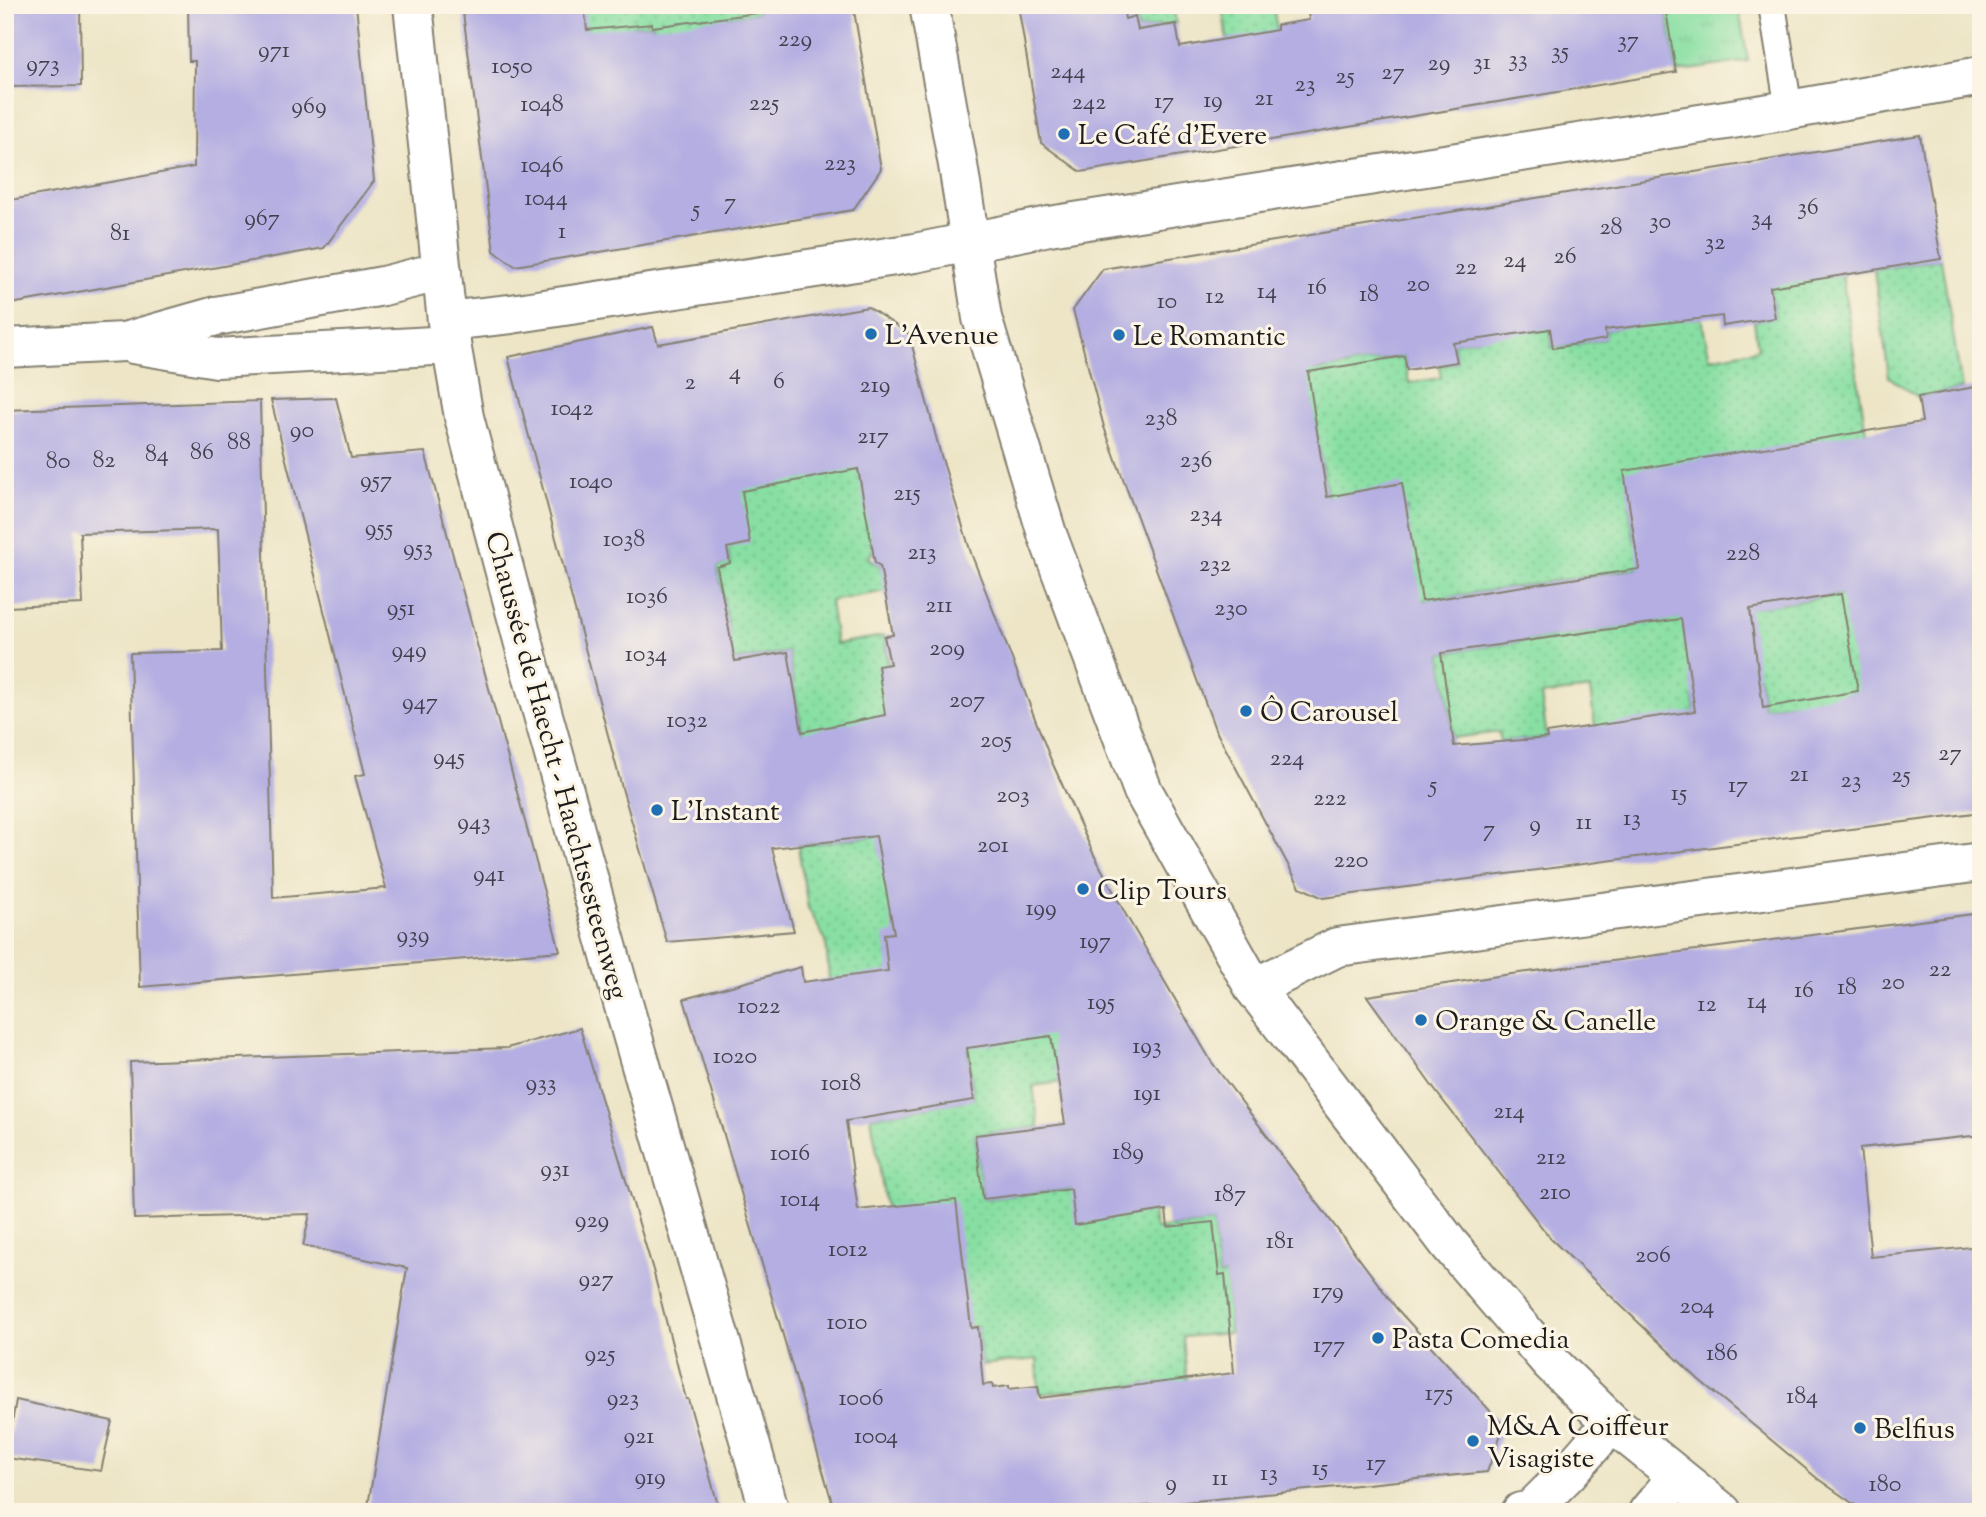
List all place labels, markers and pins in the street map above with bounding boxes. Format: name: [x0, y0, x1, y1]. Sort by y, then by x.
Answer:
place label: Le Café d'Evere: [1078, 117, 1267, 157]
marker: Le Café d'Evere: [1056, 126, 1072, 142]
place label: L'Avenue: [885, 317, 999, 357]
place label: Le Romantic: [1133, 318, 1286, 358]
marker: L'Avenue: [863, 326, 879, 342]
marker: Le Romantic: [1111, 327, 1127, 343]
place label: Ô Carousel: [1260, 694, 1398, 734]
marker: Ô Carousel: [1238, 703, 1254, 719]
place label: L'Instant: [671, 793, 780, 833]
marker: L'Instant: [649, 802, 665, 818]
place label: Clip Tours: [1097, 872, 1227, 912]
marker: Clip Tours: [1075, 881, 1091, 897]
place label: Orange & Canelle: [1435, 1003, 1656, 1043]
marker: Orange & Canelle: [1413, 1012, 1429, 1028]
place label: Pasta Comedia: [1392, 1321, 1570, 1361]
marker: Pasta Comedia: [1370, 1330, 1386, 1346]
place label: M&A Coiffeur Visagiste: [1487, 1408, 1669, 1480]
place label: Belfius: [1874, 1411, 1955, 1451]
marker: Belfius: [1852, 1420, 1868, 1436]
marker: M&A Coiffeur Visagiste: [1465, 1433, 1481, 1449]

